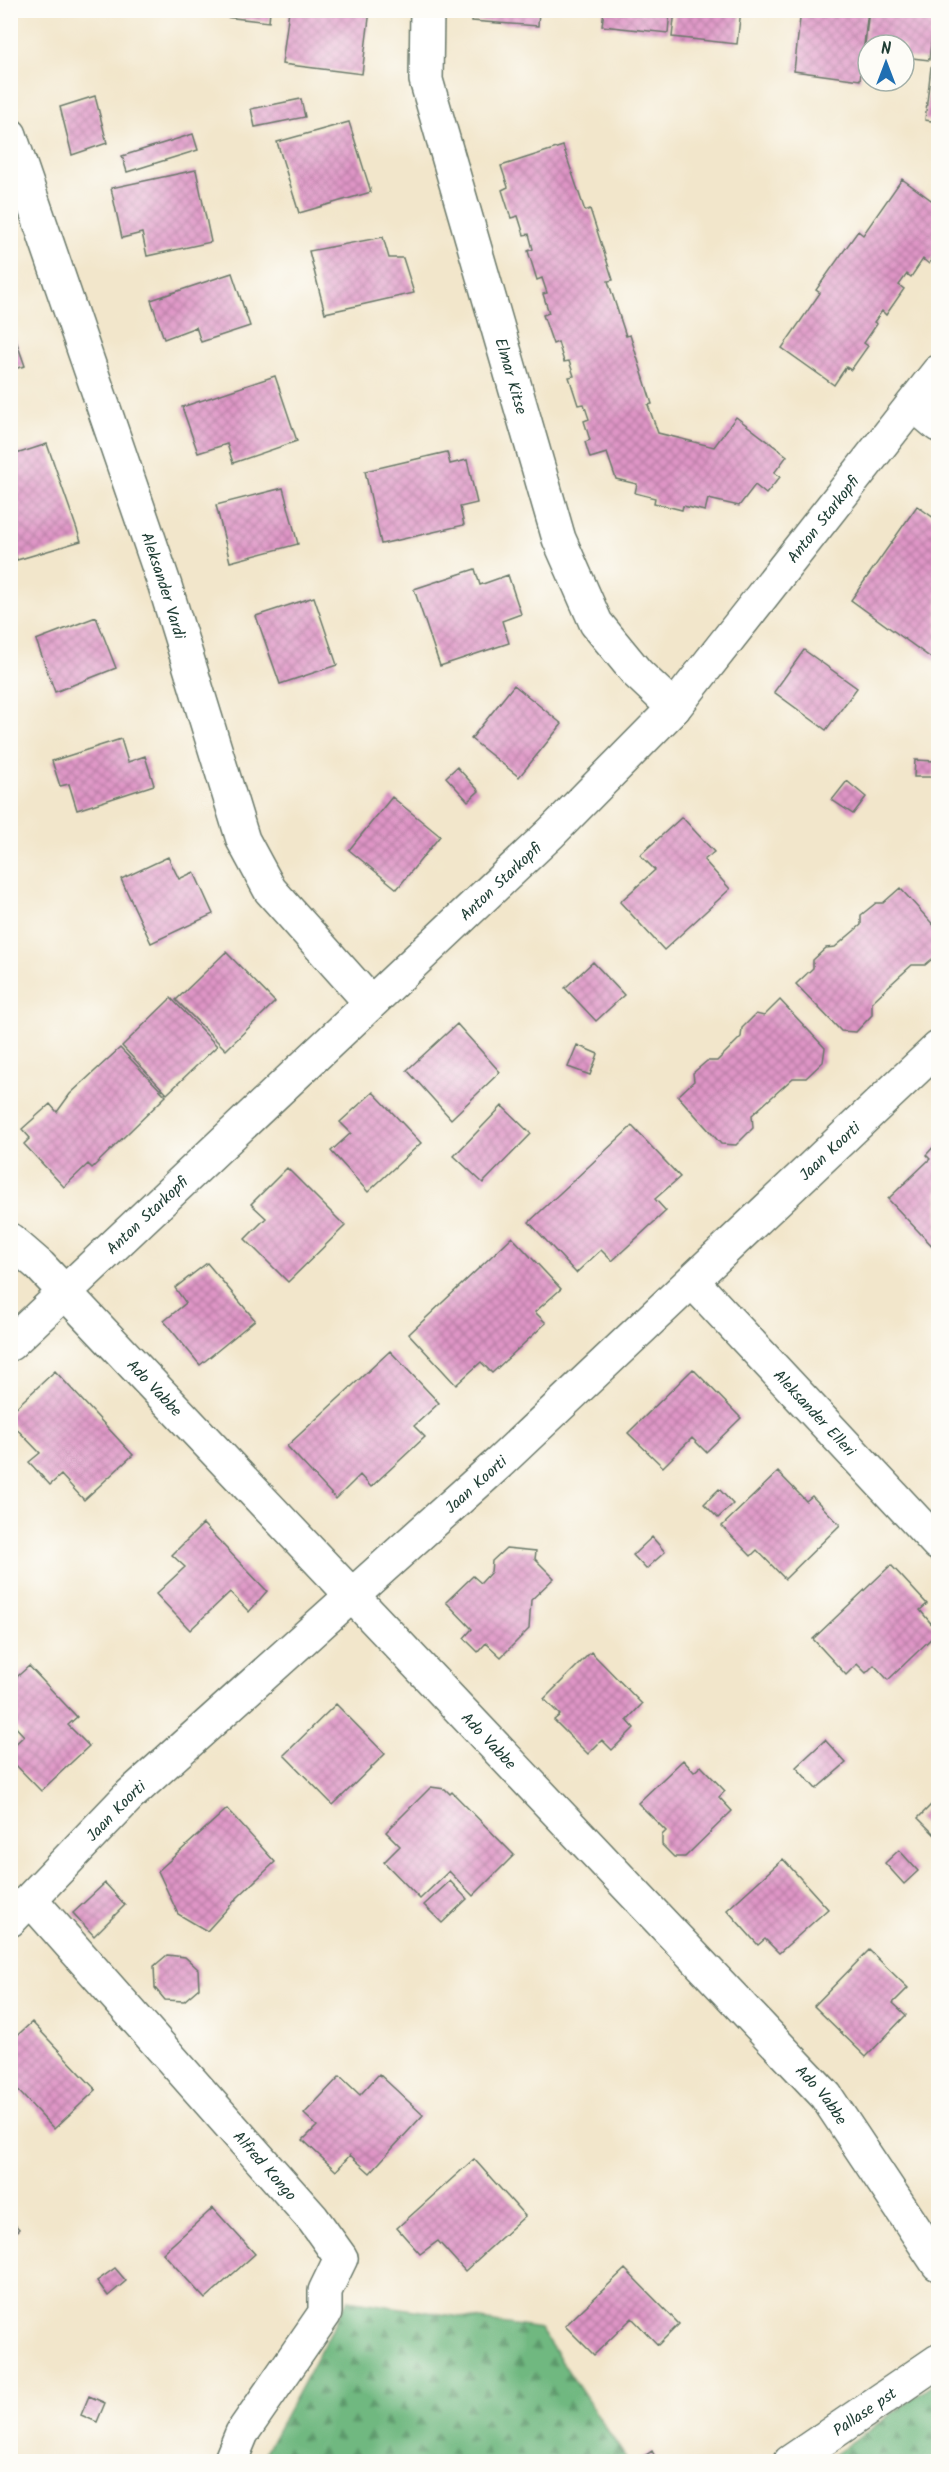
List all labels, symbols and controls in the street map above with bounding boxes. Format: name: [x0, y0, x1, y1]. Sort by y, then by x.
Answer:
north arrow: [856, 33, 916, 93]
text: N: [881, 37, 891, 62]
street label: Elmar Kitse: [487, 335, 533, 418]
street label: Anton Starkopfi: [781, 470, 866, 569]
street label: Aleksander Vardi: [133, 529, 192, 644]
street label: Anton Starkopfi: [454, 837, 548, 927]
street label: Jaan Koorti: [794, 1116, 868, 1187]
street label: Anton Starkopfi: [101, 1170, 195, 1261]
street label: Ado Vabbe: [120, 1354, 188, 1423]
street label: Aleksander Elleri: [767, 1364, 862, 1464]
street label: Jaan Koorti: [440, 1450, 514, 1520]
street label: Ado Vabbe: [454, 1707, 522, 1776]
street label: Jaan Koorti: [81, 1775, 153, 1848]
street label: Ado Vabbe: [789, 2060, 853, 2130]
street label: Alfred Kongo: [226, 2125, 302, 2207]
street label: Pallase pst: [828, 2381, 903, 2443]

